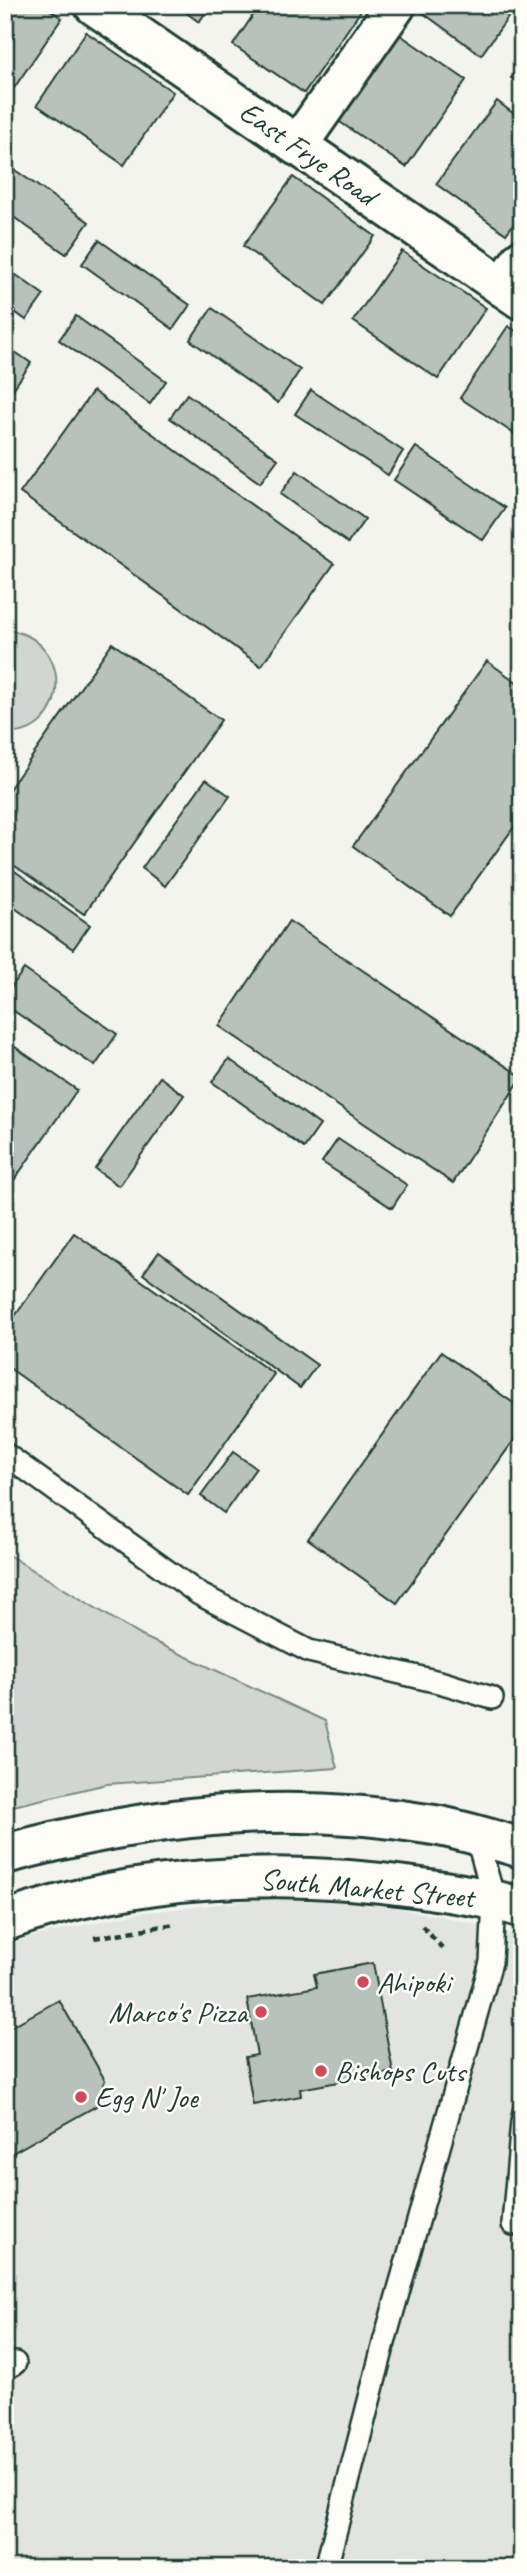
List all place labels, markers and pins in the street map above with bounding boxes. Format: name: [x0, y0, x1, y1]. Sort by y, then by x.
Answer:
place label: Ahipoki: [377, 1963, 453, 2001]
marker: Ahipoki: [355, 1974, 371, 1990]
place label: Marco's Pizza: [109, 1993, 249, 2031]
marker: Marco's Pizza: [253, 2004, 269, 2020]
place label: Bishops Cuts: [335, 2052, 468, 2090]
marker: Bishops Cuts: [313, 2063, 329, 2079]
place label: Egg N' Joe: [95, 2078, 200, 2116]
marker: Egg N' Joe: [73, 2089, 89, 2105]

